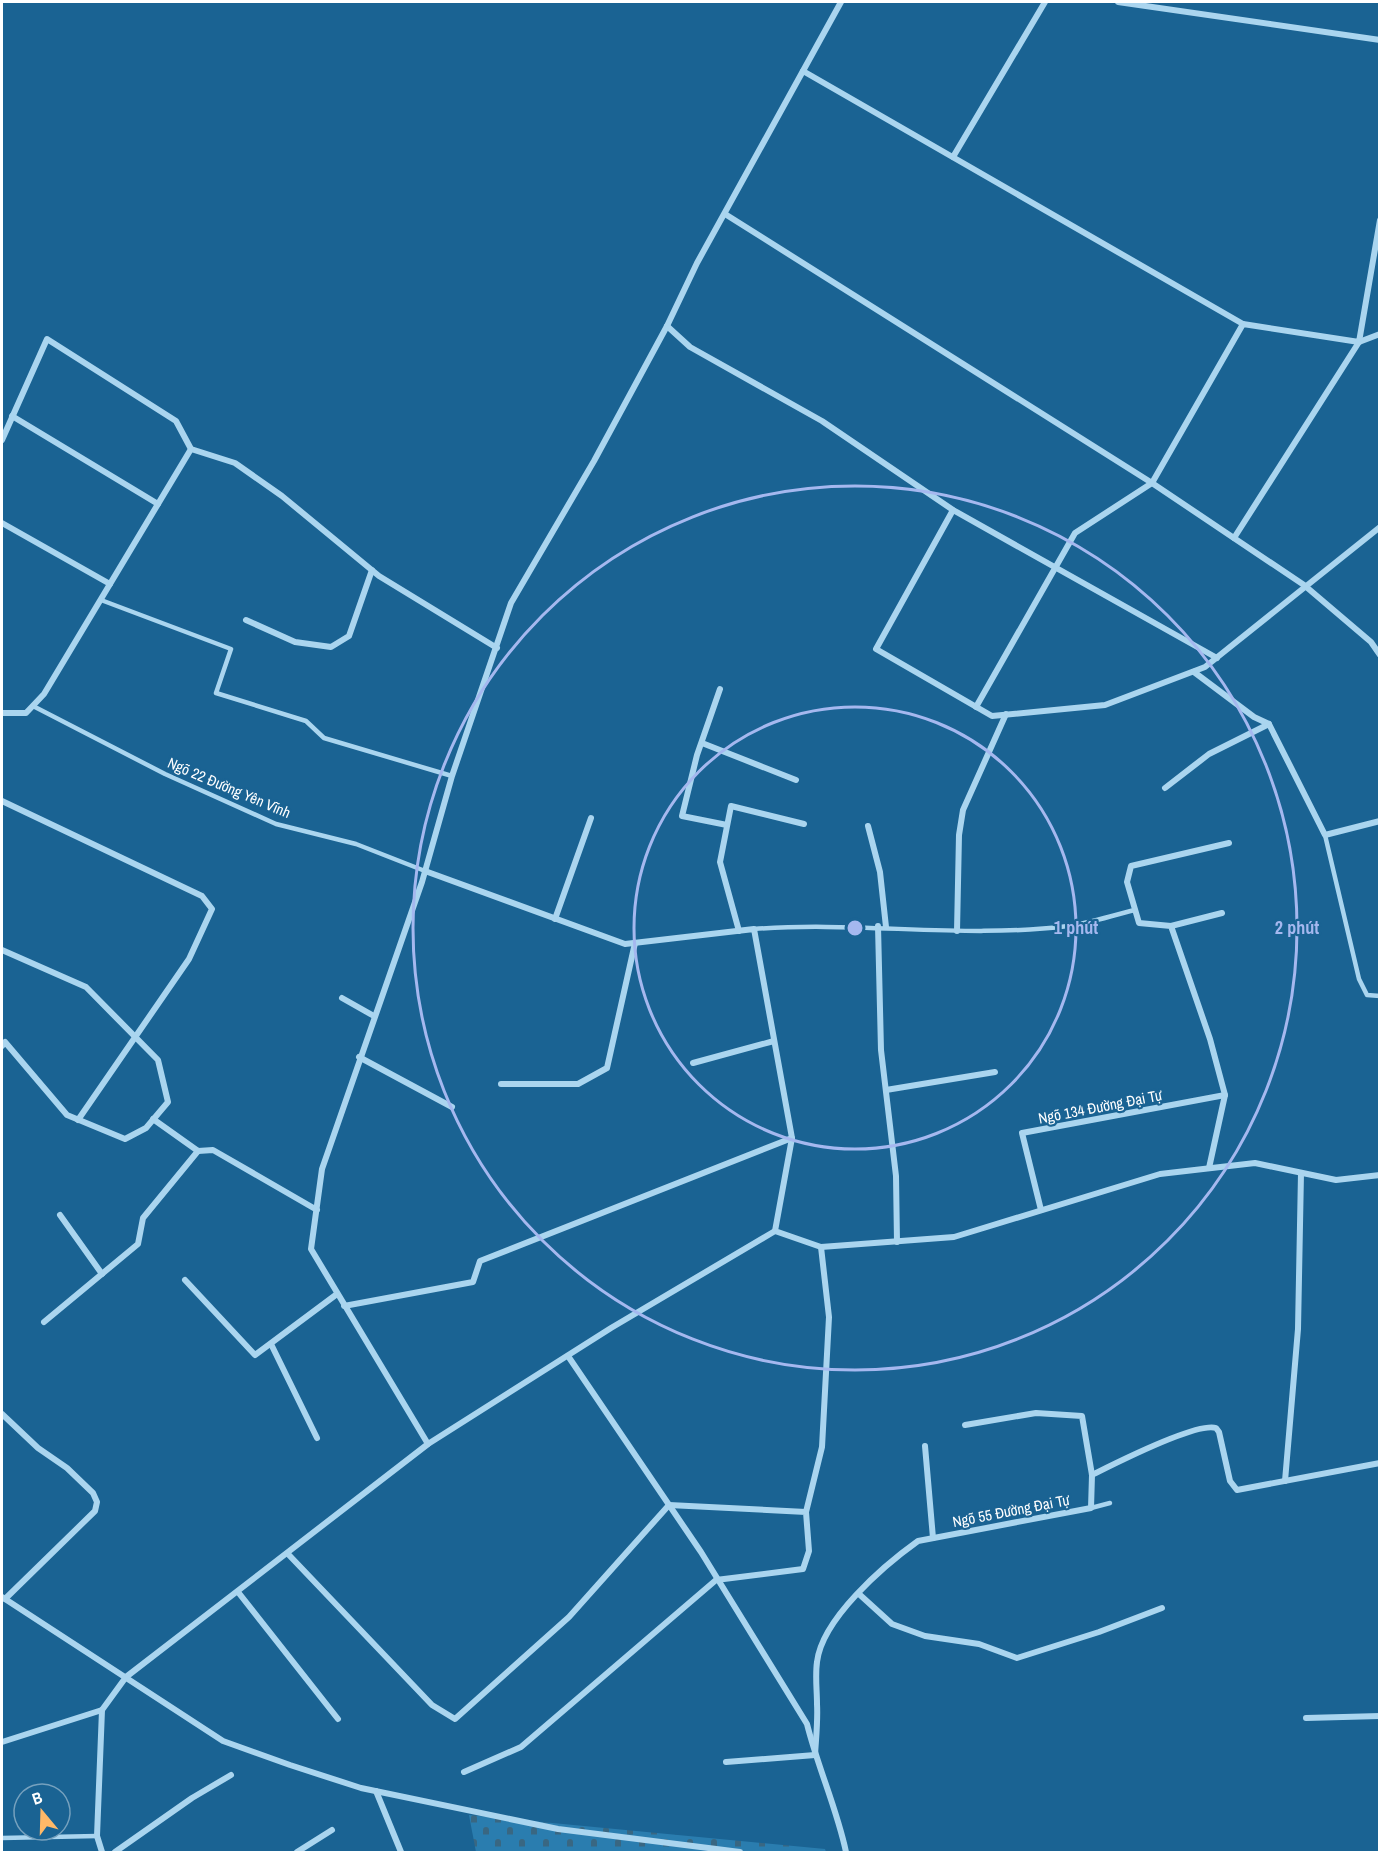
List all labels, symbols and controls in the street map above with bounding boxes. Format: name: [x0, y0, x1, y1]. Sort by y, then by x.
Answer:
street label: Ngõ 22 Đường Yên Vĩnh: [164, 752, 294, 823]
text: 1 phút: [1054, 915, 1098, 940]
text: 2 phút: [1275, 915, 1319, 940]
centre of rings: [845, 918, 865, 938]
street label: Ngõ 134 Đường Đại Tự: [1036, 1084, 1165, 1129]
street label: Ngõ 55 Đường Đại Tự: [951, 1489, 1072, 1532]
north arrow: [12, 1782, 72, 1842]
text: B: [29, 1786, 45, 1810]

